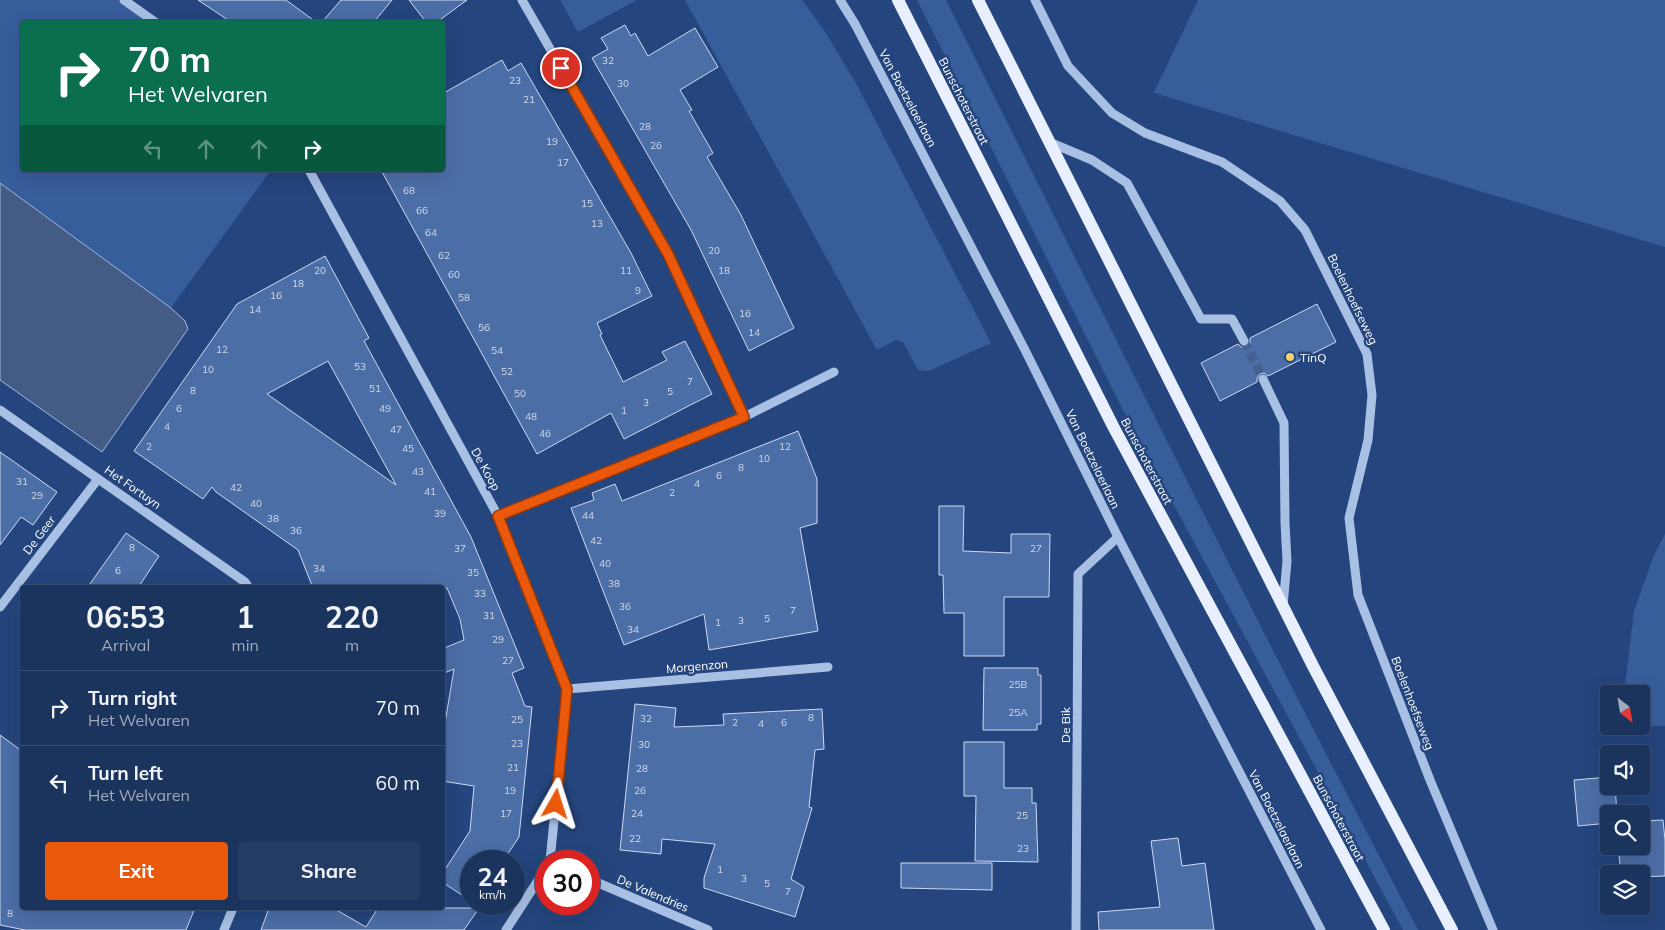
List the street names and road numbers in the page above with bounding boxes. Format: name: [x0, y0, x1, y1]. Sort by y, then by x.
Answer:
street label: Van Boetzelaerlaan: [876, 47, 940, 149]
street label: Bunschoterstraat: [936, 55, 992, 147]
street label: Boelenhoefseweg: [1325, 251, 1381, 347]
street label: Van Boetzelaerlaan: [1062, 407, 1124, 511]
street label: Bunschoterstraat: [1118, 415, 1176, 507]
street label: De Koop: [468, 445, 504, 493]
street label: Het Fortuyn: [102, 462, 164, 512]
street label: De Geer: [20, 512, 59, 557]
street label: Boelenhoefseweg: [1388, 654, 1438, 752]
street label: Morgenzon: [665, 656, 729, 676]
street label: De Bik: [1058, 706, 1073, 743]
street label: Van Boetzelaerlaan: [1246, 767, 1308, 871]
street label: Bunschoterstraat: [1310, 772, 1368, 864]
street label: De Valendries: [615, 871, 691, 915]

